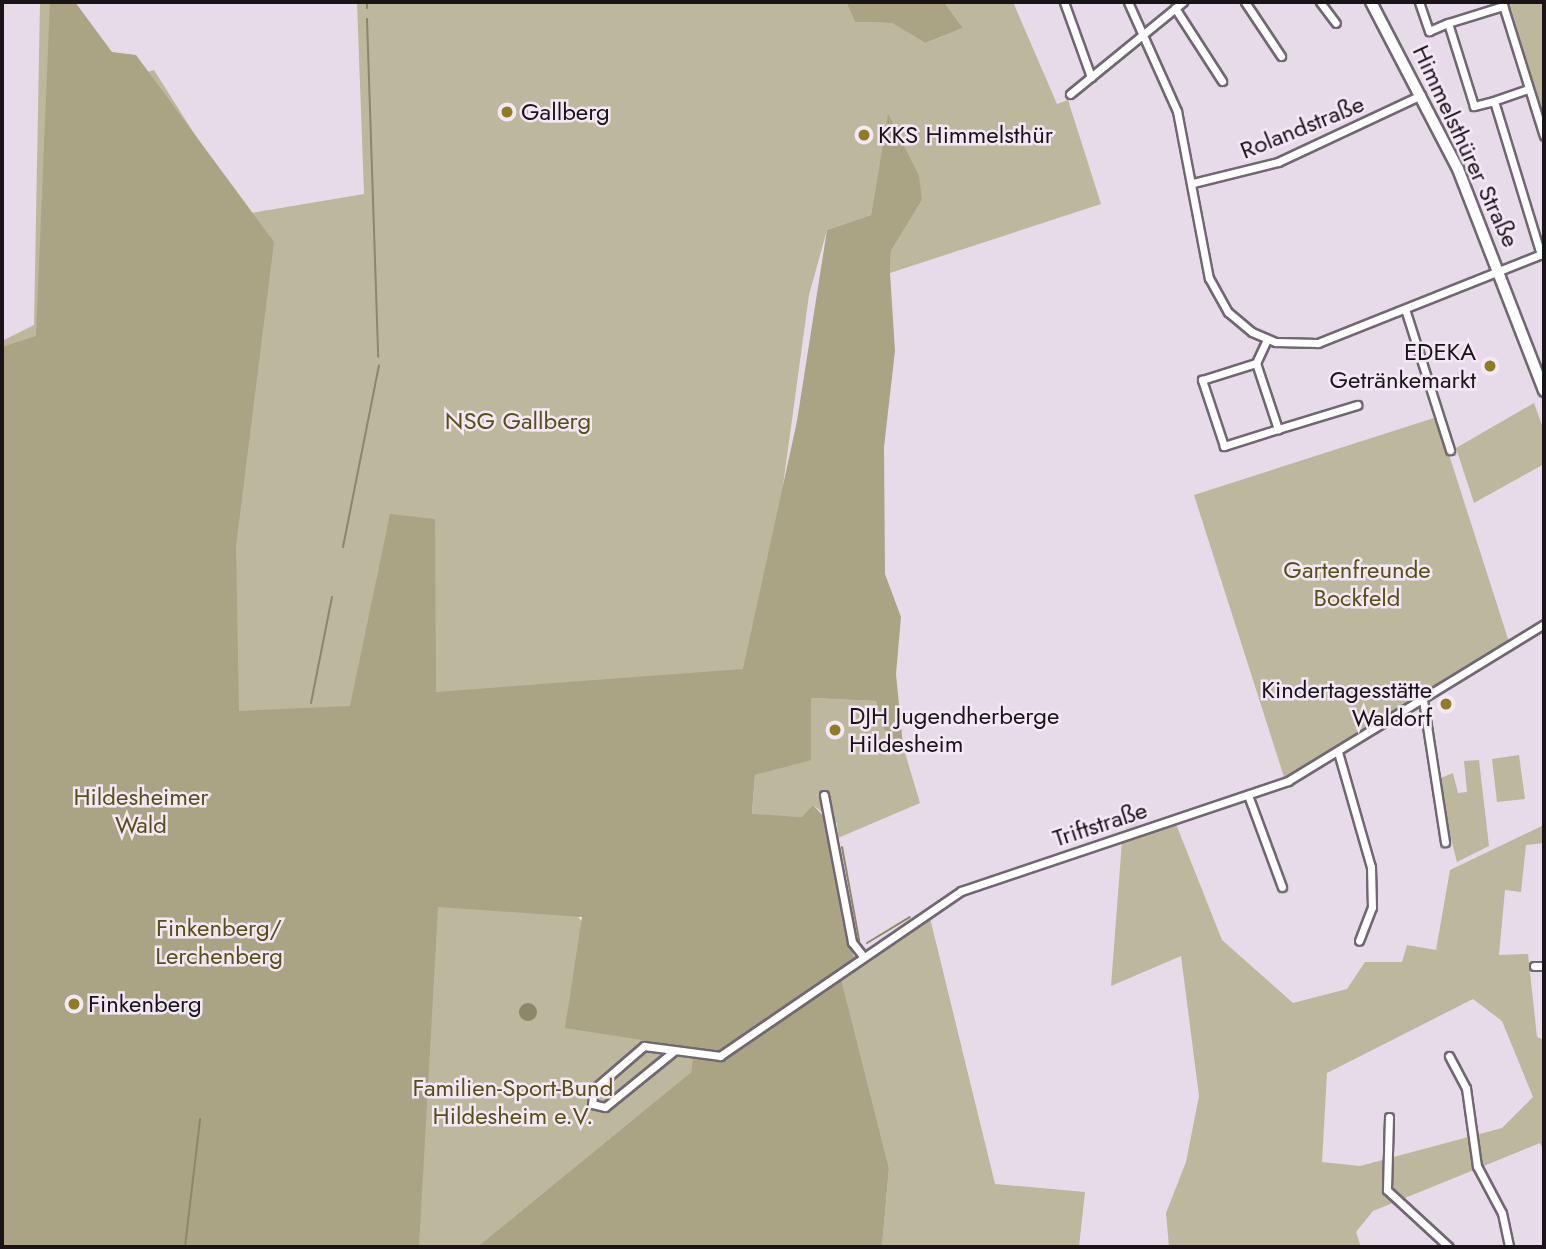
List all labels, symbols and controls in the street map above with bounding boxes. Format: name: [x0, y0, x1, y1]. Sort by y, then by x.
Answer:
street label: Himmelsthürer Straße: [1407, 40, 1525, 252]
street label: Rolandstraße: [1236, 89, 1368, 165]
place label: Gallberg: [521, 98, 610, 126]
marker: Gallberg: [499, 104, 515, 120]
place label: KKS Himmelsthür: [878, 121, 1053, 149]
marker: KKS Himmelsthür: [856, 127, 872, 143]
place label: EDEKA Getränkemarkt: [1329, 338, 1476, 394]
marker: EDEKA Getränkemarkt: [1482, 358, 1498, 374]
park label: NSG Gallberg: [445, 407, 591, 435]
park label: Gartenfreunde Bockfeld: [1283, 556, 1431, 612]
place label: Kindertagesstätte Waldorf: [1261, 676, 1432, 732]
marker: Kindertagesstätte Waldorf: [1438, 696, 1454, 712]
place label: DJH Jugendherberge Hildesheim: [849, 702, 1059, 758]
marker: DJH Jugendherberge Hildesheim: [827, 722, 843, 738]
park label: Hildesheimer Wald: [73, 783, 209, 839]
street label: Triftstraße: [1049, 795, 1151, 853]
park label: Finkenberg/ Lerchenberg: [155, 914, 283, 970]
place label: Finkenberg: [88, 990, 202, 1018]
marker: Finkenberg: [66, 996, 82, 1012]
park label: Familien-Sport-Bund Hildesheim e.V.: [413, 1074, 613, 1130]

